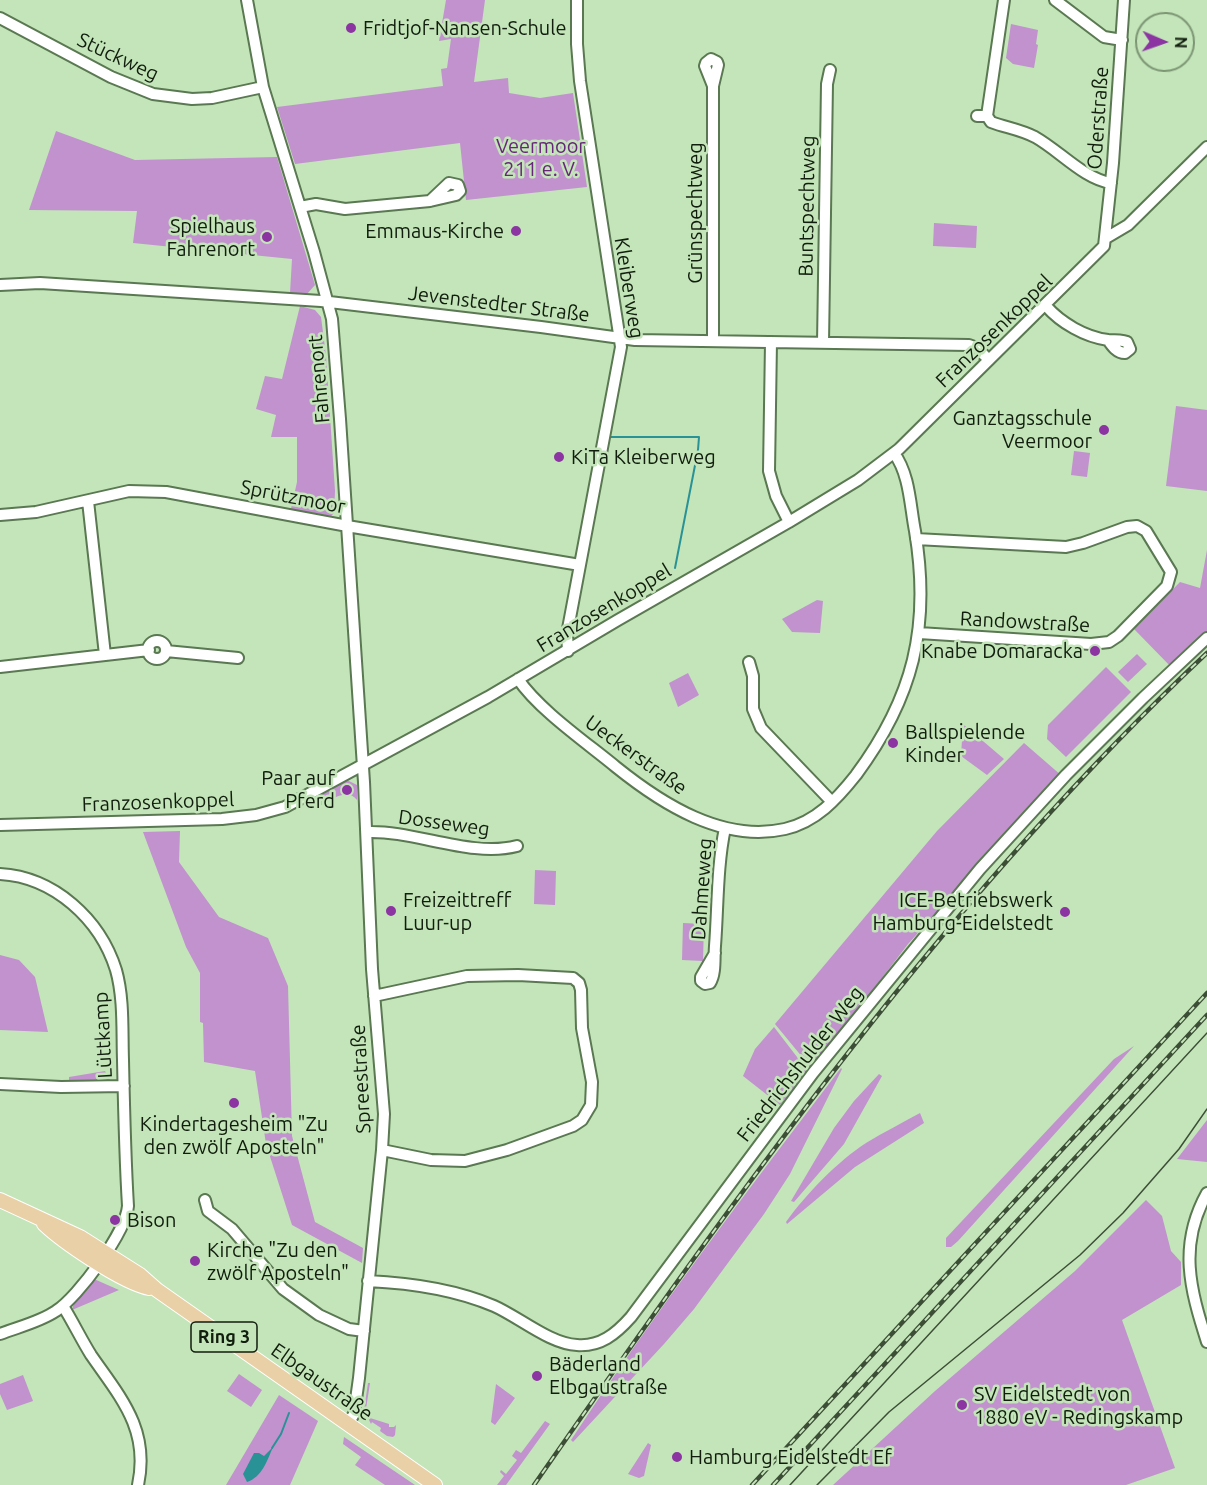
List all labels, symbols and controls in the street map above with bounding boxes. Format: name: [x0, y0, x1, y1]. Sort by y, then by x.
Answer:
north arrow: [1135, 12, 1195, 72]
place label: Fridtjof-Nansen-Schule: [363, 16, 567, 40]
marker: Fridtjof-Nansen-Schule: [344, 21, 358, 35]
street label: Stückweg: [73, 28, 163, 86]
text: N: [1172, 36, 1190, 49]
street label: Oderstraße: [1082, 66, 1114, 170]
park label: Veermoor 211 e. V.: [496, 134, 586, 181]
street label: Buntspechtweg: [794, 135, 820, 277]
street label: Grünspechtweg: [683, 142, 707, 284]
place label: Spielhaus Fahrenort: [166, 214, 255, 261]
place label: Emmaus-Kirche: [365, 219, 504, 243]
marker: Emmaus-Kirche: [509, 224, 523, 238]
marker: Spielhaus Fahrenort: [260, 230, 274, 244]
street label: Kleiberweg: [609, 236, 649, 340]
street label: Franzosenkoppel: [931, 269, 1057, 393]
street label: Jevenstedter Straße: [407, 281, 591, 327]
street label: Fahrenort: [303, 334, 335, 424]
place label: Ganztagsschule Veermoor: [952, 406, 1092, 453]
marker: Ganztagsschule Veermoor: [1097, 423, 1111, 437]
place label: KiTa Kleiberweg: [571, 445, 716, 469]
marker: KiTa Kleiberweg: [552, 450, 566, 464]
street label: Sprützmoor: [238, 475, 348, 519]
street label: Franzosenkoppel: [533, 558, 675, 658]
street label: Randowstraße: [959, 607, 1091, 637]
place label: Knabe Domaracka: [921, 639, 1083, 663]
marker: Knabe Domaracka: [1088, 644, 1102, 658]
street label: Ueckerstraße: [580, 710, 692, 800]
place label: Ballspielende Kinder: [905, 720, 1025, 767]
marker: Ballspielende Kinder: [886, 736, 900, 750]
place label: Paar auf Pferd: [261, 766, 335, 813]
marker: Paar auf Pferd: [340, 783, 354, 797]
street label: Franzosenkoppel: [81, 787, 235, 817]
street label: Dosseweg: [397, 805, 491, 841]
street label: Dahmeweg: [686, 837, 718, 941]
place label: Freizeittreff Luur-up: [403, 888, 511, 935]
place label: ICE-Betriebswerk Hamburg-Eidelstedt: [872, 888, 1053, 935]
marker: Freizeittreff Luur-up: [384, 904, 398, 918]
marker: ICE-Betriebswerk Hamburg-Eidelstedt: [1058, 905, 1072, 919]
street label: Friedrichshulder Weg: [732, 981, 868, 1147]
street label: Lüttkamp: [89, 991, 117, 1079]
street label: Spreestraße: [346, 1024, 376, 1134]
marker: Kindertagesheim "Zu den zwölf Aposteln": [227, 1096, 241, 1110]
place label: Kindertagesheim "Zu den zwölf Aposteln": [140, 1112, 328, 1159]
place label: Bison: [127, 1208, 176, 1232]
marker: Bison: [108, 1213, 122, 1227]
place label: Kirche "Zu den zwölf Aposteln": [207, 1238, 349, 1285]
marker: Kirche "Zu den zwölf Aposteln": [188, 1254, 202, 1268]
road number: Ring 3: [191, 1322, 257, 1352]
street label: Elbgaustraße: [266, 1338, 378, 1426]
place label: Bäderland Elbgaustraße: [549, 1352, 668, 1399]
marker: Bäderland Elbgaustraße: [530, 1369, 544, 1383]
place label: SV Eidelstedt von 1880 eV - Redingskamp: [974, 1382, 1183, 1429]
marker: SV Eidelstedt von 1880 eV - Redingskamp: [955, 1398, 969, 1412]
place label: Hamburg Eidelstedt Ef: [689, 1445, 892, 1469]
marker: Hamburg Eidelstedt Ef: [670, 1450, 684, 1464]

